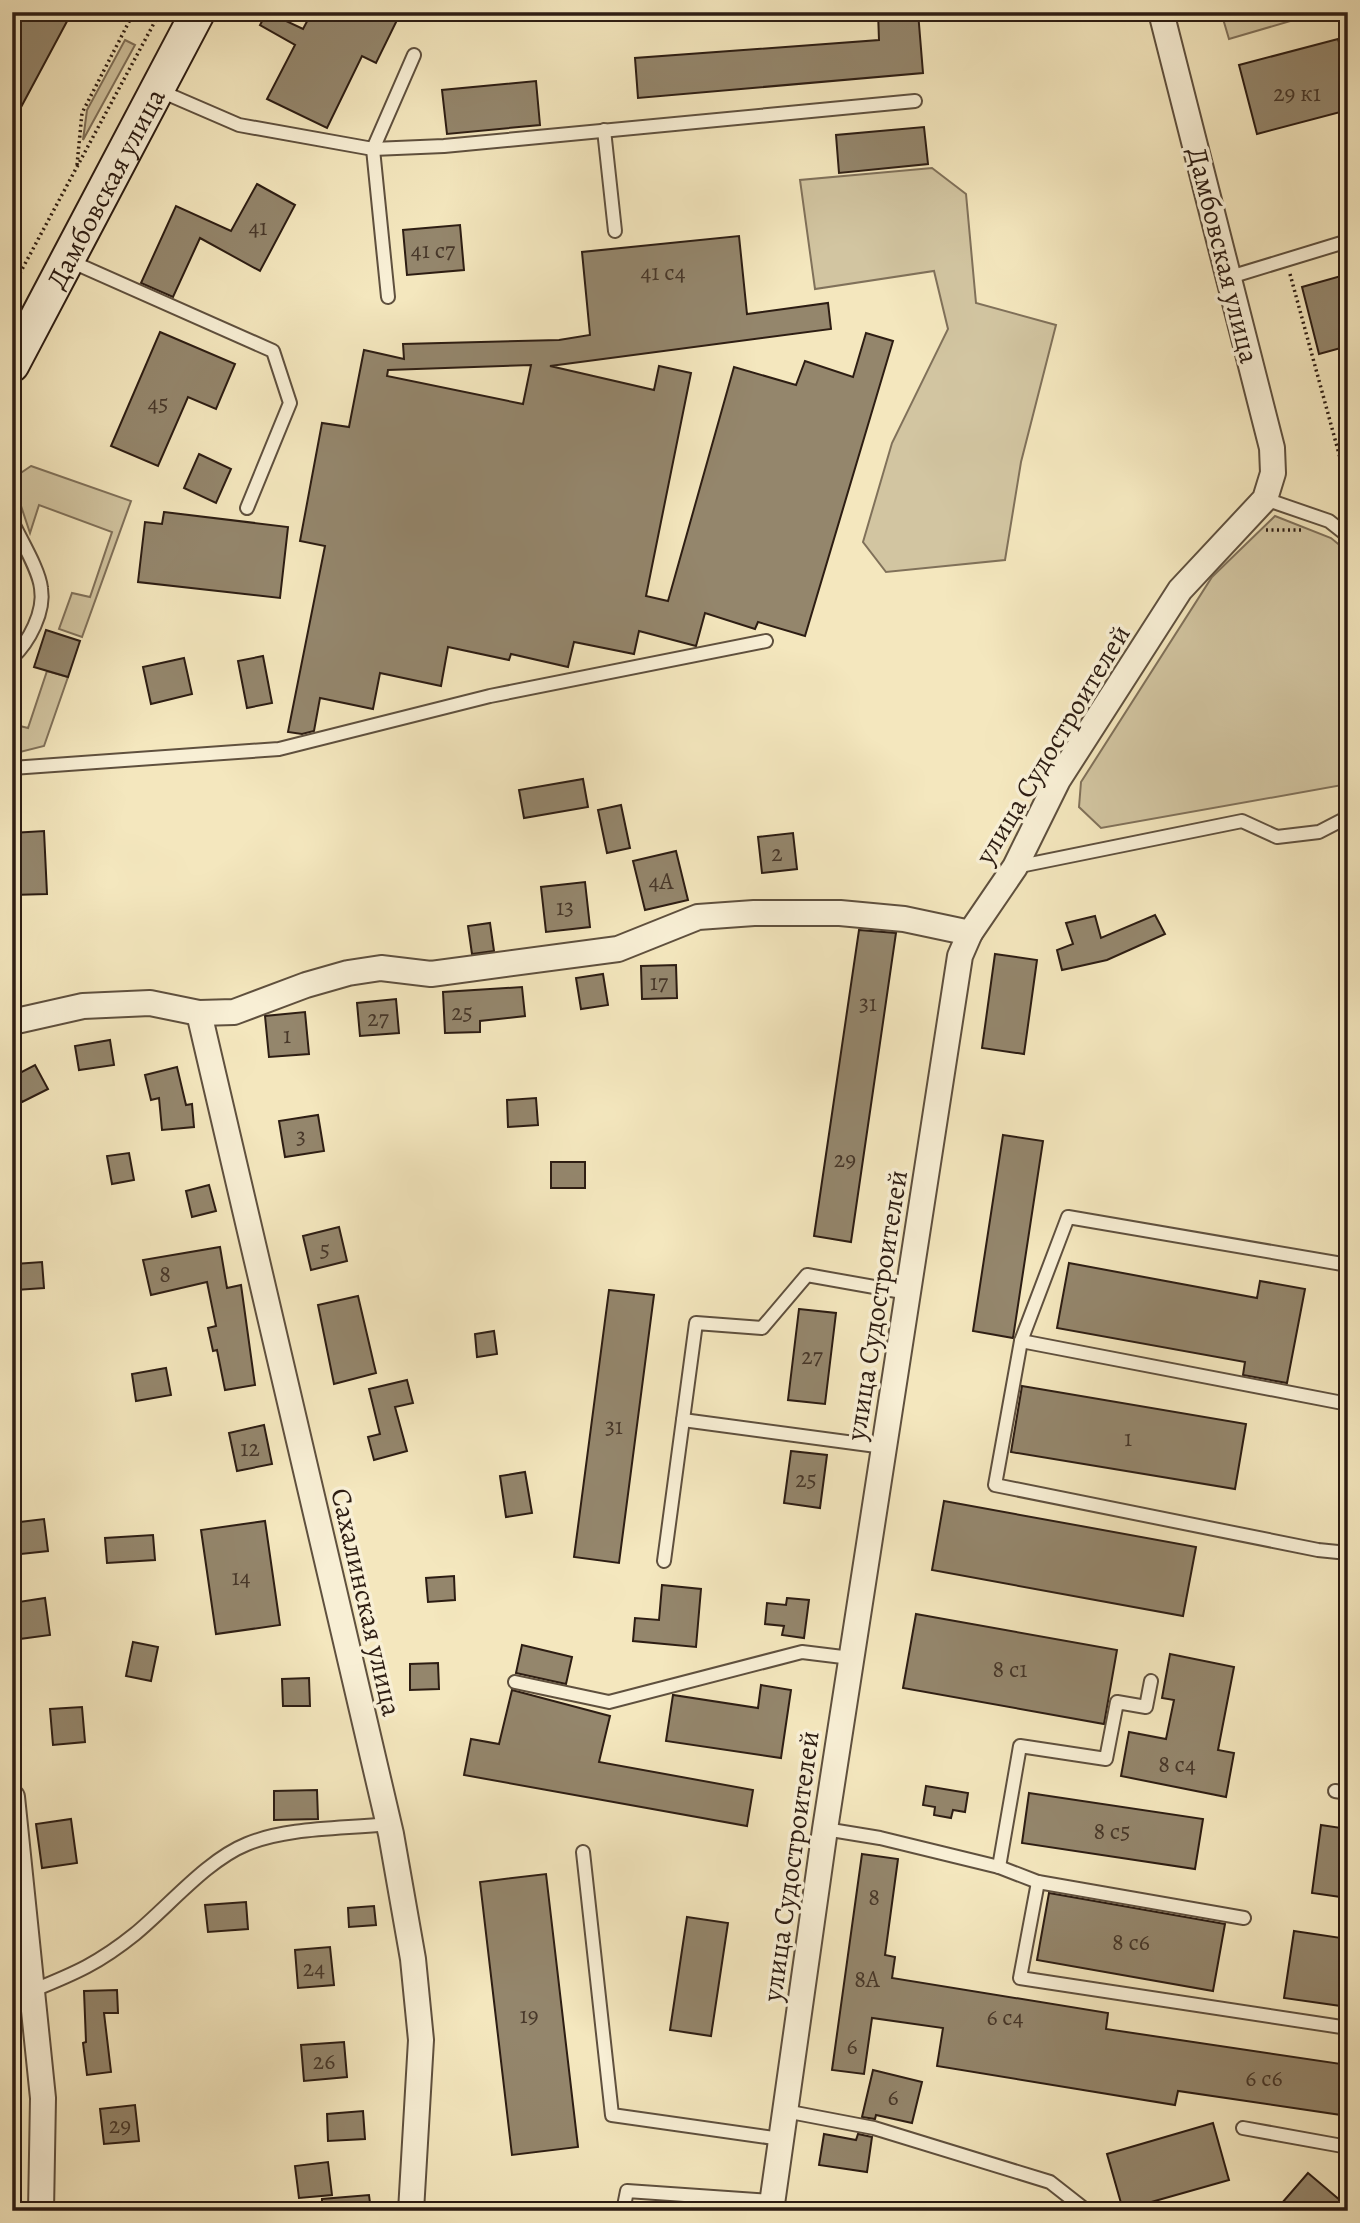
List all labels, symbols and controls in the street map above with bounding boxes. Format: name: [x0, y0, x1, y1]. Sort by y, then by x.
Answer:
house number: 29 к1: [1273, 77, 1321, 109]
street label: Дамбовская улица: [38, 82, 175, 295]
street label: Дамбовская улица: [1178, 143, 1268, 367]
house number: 41: [248, 211, 268, 243]
house number: 41 с7: [411, 234, 456, 266]
house number: 41 с4: [640, 256, 686, 288]
house number: 45: [147, 387, 169, 419]
street label: улица Судостроителей: [966, 618, 1139, 872]
house number: 2: [771, 837, 783, 869]
house number: 4А: [649, 865, 674, 897]
house number: 13: [556, 891, 574, 923]
house number: 17: [650, 966, 669, 998]
house number: 31: [859, 987, 877, 1019]
house number: 25: [451, 996, 473, 1028]
house number: 27: [367, 1002, 390, 1034]
house number: 1: [283, 1019, 291, 1051]
house number: 3: [296, 1120, 306, 1152]
house number: 29: [834, 1143, 856, 1175]
street label: улица Судостроителей: [837, 1167, 917, 1444]
house number: 5: [320, 1233, 330, 1265]
house number: 8: [159, 1258, 171, 1290]
house number: 27: [801, 1340, 824, 1372]
house number: 31: [605, 1410, 623, 1442]
house number: 1: [1124, 1422, 1132, 1454]
house number: 12: [240, 1432, 260, 1464]
house number: 25: [795, 1463, 817, 1495]
street label: Сахалинская улица: [321, 1485, 411, 1720]
house number: 14: [231, 1561, 251, 1593]
house number: 8 с1: [993, 1653, 1028, 1685]
street label: улица Судостроителей: [753, 1728, 829, 2005]
house number: 8 с4: [1158, 1748, 1196, 1780]
house number: 8 с5: [1093, 1815, 1131, 1847]
house number: 8: [868, 1881, 880, 1913]
house number: 8 с6: [1112, 1926, 1150, 1958]
house number: 24: [303, 1952, 325, 1984]
house number: 8А: [854, 1963, 881, 1995]
house number: 19: [519, 1999, 539, 2031]
house number: 6 с4: [986, 2001, 1024, 2033]
house number: 6: [846, 2030, 858, 2062]
house number: 26: [313, 2045, 335, 2077]
house number: 6 с6: [1245, 2062, 1283, 2094]
house number: 6: [887, 2081, 899, 2113]
house number: 29: [109, 2109, 131, 2141]

